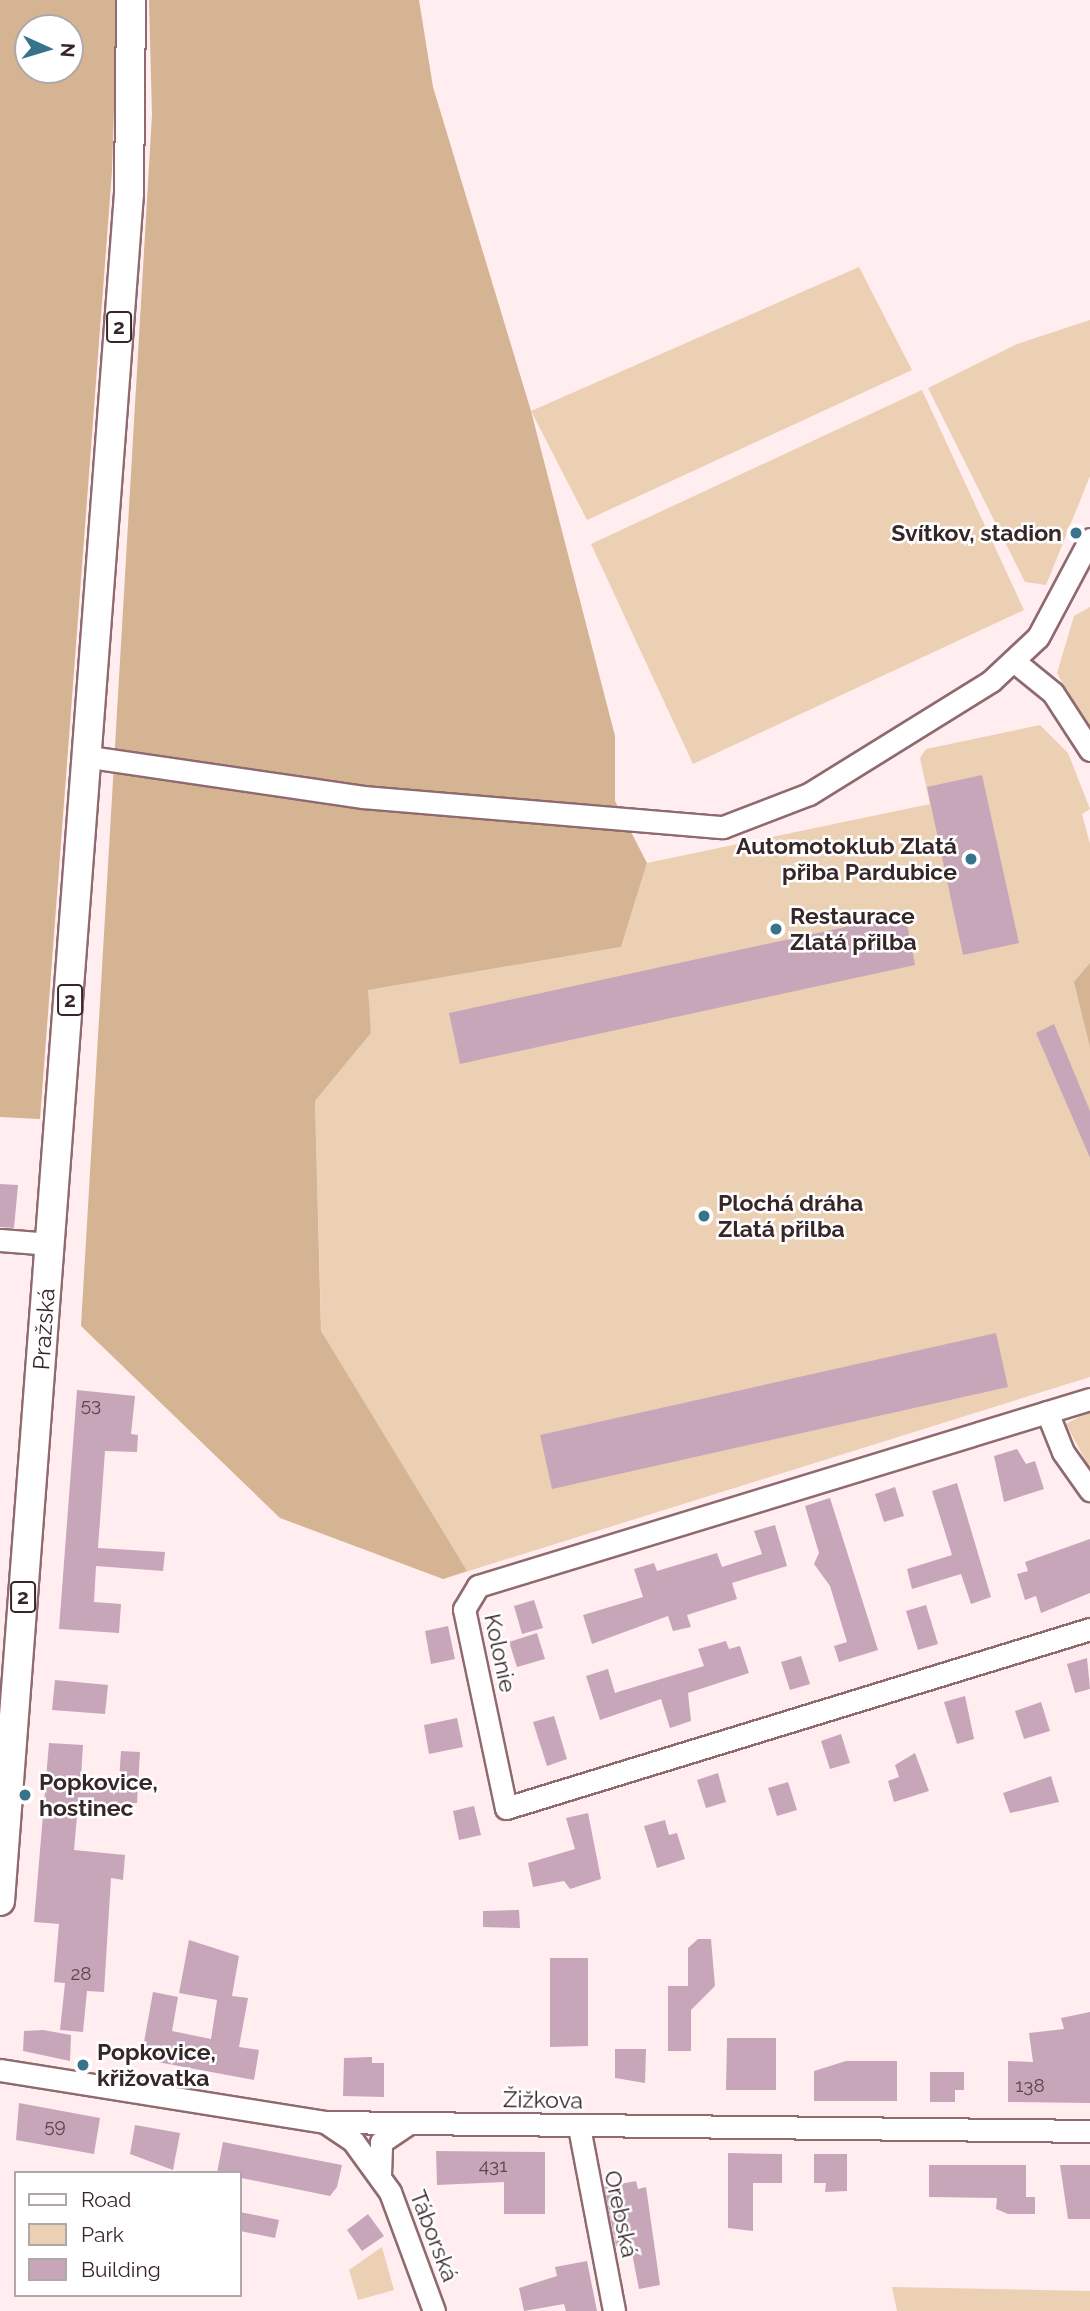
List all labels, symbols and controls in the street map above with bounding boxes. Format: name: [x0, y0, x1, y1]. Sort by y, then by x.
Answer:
north arrow: [14, 14, 84, 84]
text: N: [56, 42, 79, 58]
road number: 2: [105, 310, 133, 344]
place label: Svítkov, stadion: [891, 519, 1062, 547]
marker: Svítkov, stadion: [1068, 525, 1084, 541]
place label: Automotoklub Zlatá přiba Pardubice: [736, 832, 957, 886]
marker: Automotoklub Zlatá přiba Pardubice: [963, 851, 979, 867]
place label: Restaurace Zlatá přilba: [790, 902, 917, 956]
marker: Restaurace Zlatá přilba: [768, 921, 784, 937]
road number: 2: [56, 982, 84, 1018]
place label: Plochá dráha Zlatá přilba: [718, 1189, 863, 1243]
marker: Plochá dráha Zlatá přilba: [696, 1208, 712, 1224]
street label: Pražská: [27, 1287, 61, 1371]
house number: 53: [81, 1394, 101, 1416]
road number: 2: [9, 1580, 37, 1614]
street label: Kolonie: [478, 1611, 522, 1695]
place label: Popkovice, hostinec: [39, 1768, 158, 1822]
marker: Popkovice, hostinec: [17, 1787, 33, 1803]
house number: 28: [70, 1963, 92, 1985]
place label: Popkovice, křižovatka: [97, 2038, 216, 2092]
marker: Popkovice, křižovatka: [75, 2057, 91, 2073]
house number: 138: [1015, 2075, 1045, 2097]
street label: Žižkova: [503, 2086, 583, 2114]
house number: 59: [44, 2115, 66, 2137]
house number: 431: [479, 2155, 507, 2177]
street label: Orebská: [598, 2168, 644, 2260]
legend: [14, 2171, 242, 2297]
street label: Táborská: [404, 2186, 464, 2286]
text: Road: [81, 2187, 131, 2212]
text: Park: [81, 2222, 124, 2247]
text: Building: [81, 2257, 161, 2282]

